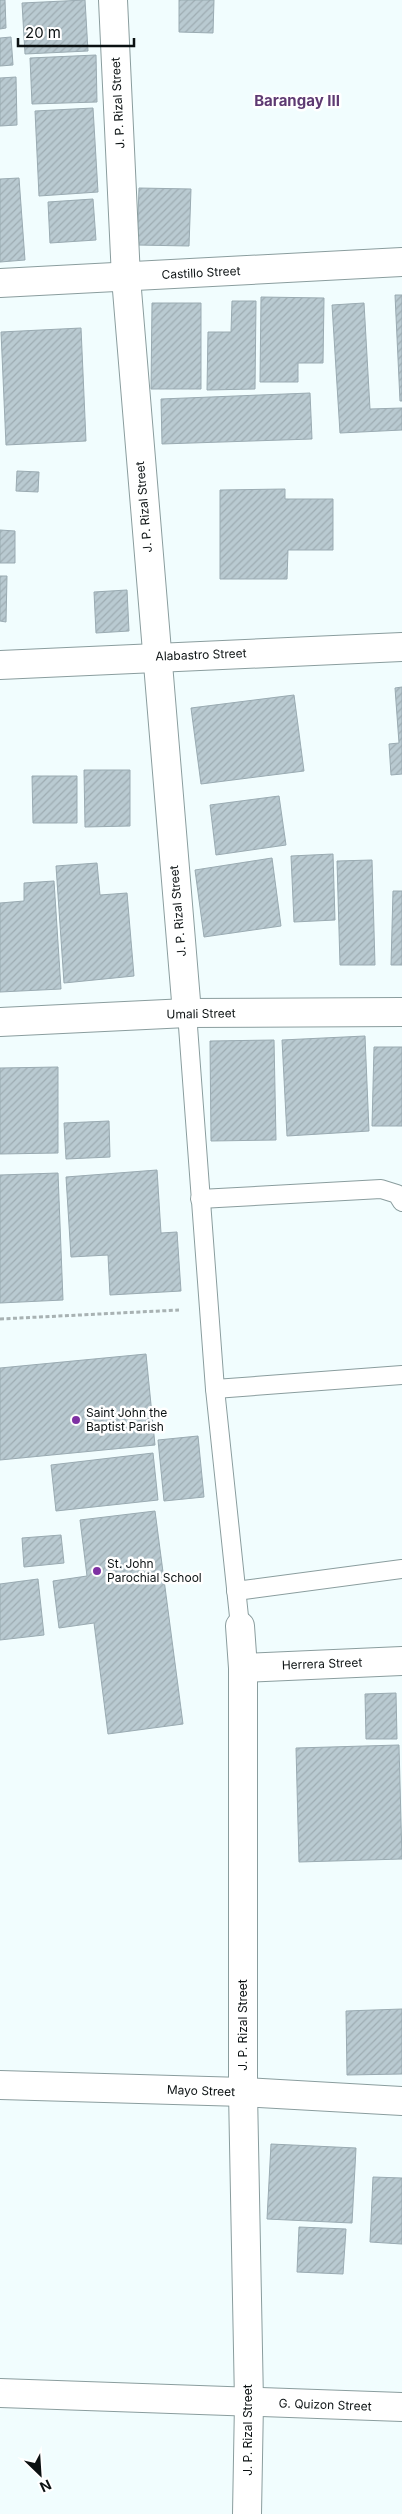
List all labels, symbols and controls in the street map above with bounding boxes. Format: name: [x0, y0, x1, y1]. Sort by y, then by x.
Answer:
scale bar: [18, 15, 134, 47]
text: 20 m: [25, 23, 61, 42]
street label: J. P. Rizal Street: [108, 57, 127, 149]
district label: Barangay III: [254, 91, 340, 110]
street label: Castillo Street: [161, 263, 241, 282]
street label: J. P. Rizal Street: [132, 461, 155, 553]
street label: Alabastro Street: [155, 645, 247, 664]
street label: J. P. Rizal Street: [166, 865, 189, 957]
street label: Umali Street: [166, 1005, 236, 1022]
place label: Saint John the Baptist Parish: [86, 1405, 167, 1434]
marker: Saint John the Baptist Parish: [70, 1414, 82, 1426]
place label: St. John Parochial School: [107, 1556, 202, 1585]
marker: St. John Parochial School: [91, 1565, 103, 1577]
street label: Herrera Street: [282, 1655, 363, 1672]
street label: J. P. Rizal Street: [235, 1979, 250, 2071]
street label: Mayo Street: [167, 2082, 236, 2099]
street label: J. P. Rizal Street: [240, 2384, 255, 2476]
street label: G. Quizon Street: [278, 2395, 372, 2414]
north arrow: [15, 2449, 65, 2499]
text: N: [37, 2476, 54, 2496]

